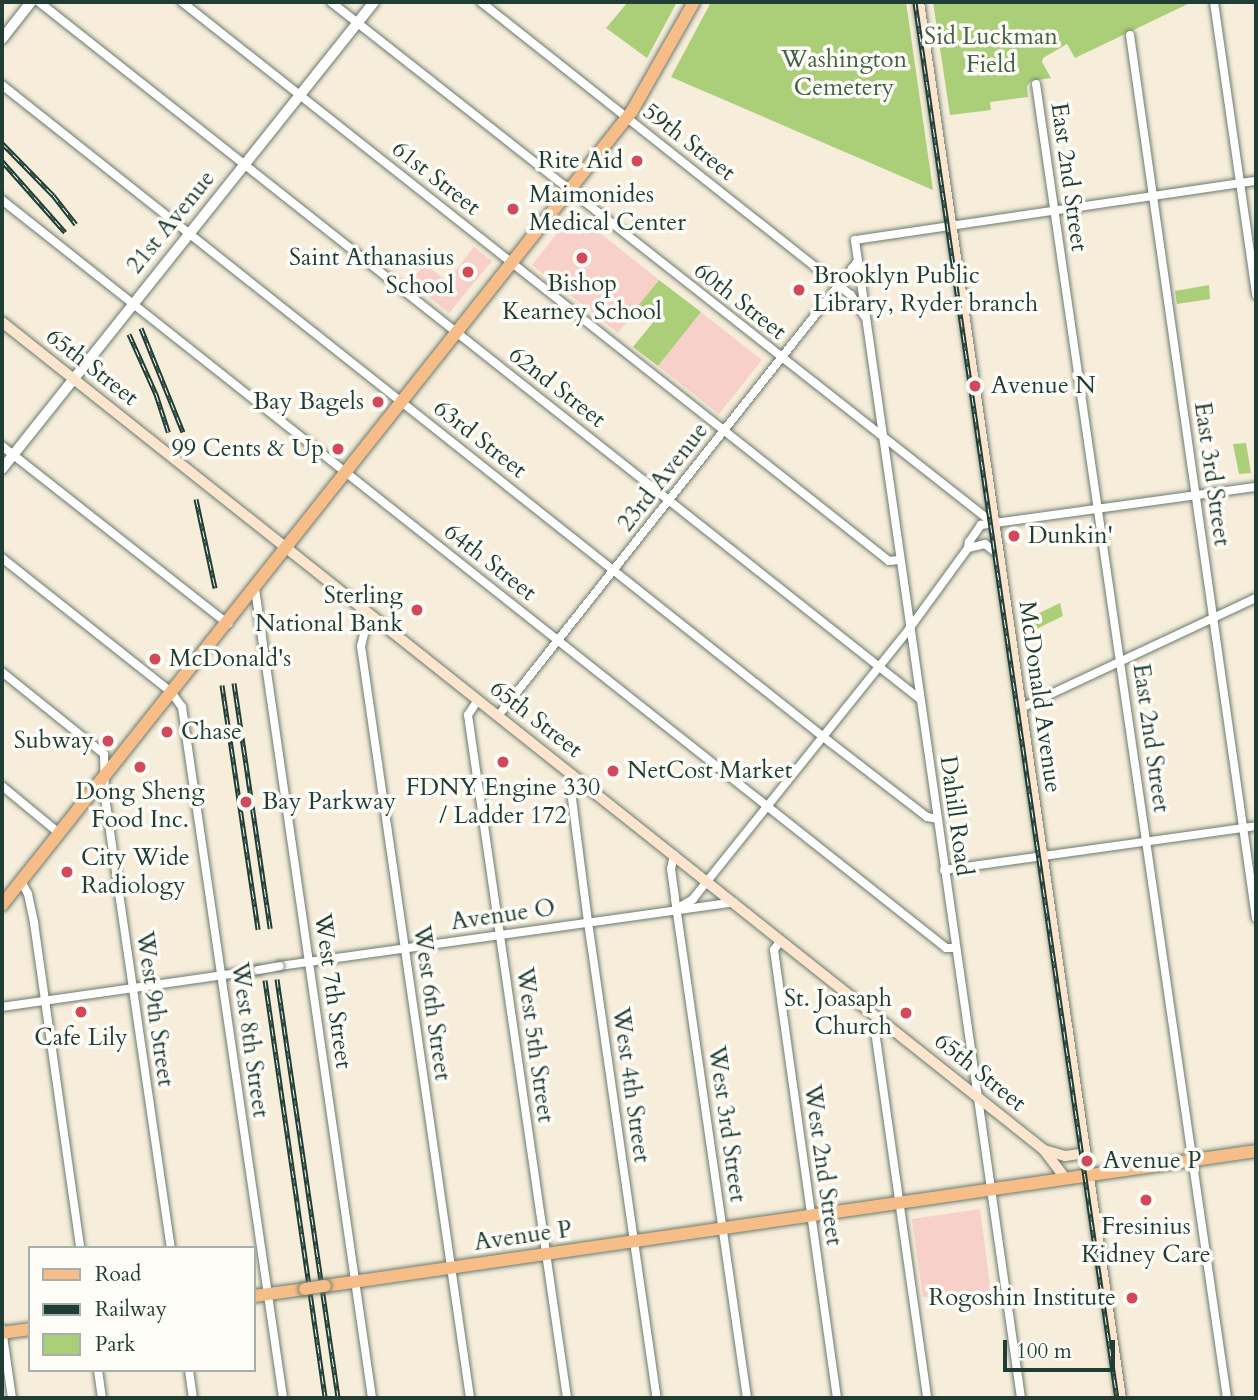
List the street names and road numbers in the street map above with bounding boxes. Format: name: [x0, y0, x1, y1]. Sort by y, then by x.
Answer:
street label: 59th Street: [637, 97, 741, 187]
street label: East 2nd Street: [1044, 101, 1094, 253]
street label: 61st Street: [386, 135, 486, 221]
street label: 21st Avenue: [121, 165, 221, 279]
street label: 60th Street: [688, 256, 792, 346]
street label: 65th Street: [40, 322, 144, 412]
street label: 62nd Street: [503, 340, 611, 434]
street label: 63rd Street: [428, 394, 532, 484]
street label: East 3rd Street: [1188, 400, 1236, 548]
street label: 23rd Avenue: [612, 417, 714, 537]
street label: 64th Street: [438, 517, 542, 607]
street label: McDonald Avenue: [1012, 599, 1068, 795]
street label: East 2nd Street: [1126, 662, 1176, 814]
street label: 65th Street: [484, 674, 588, 764]
street label: Dahill Road: [933, 754, 979, 878]
street label: Avenue O: [449, 893, 557, 937]
street label: West 7th Street: [308, 911, 358, 1071]
street label: West 6th Street: [407, 923, 457, 1083]
street label: West 9th Street: [130, 929, 180, 1089]
street label: West 8th Street: [225, 960, 275, 1120]
street label: West 5th Street: [510, 965, 560, 1125]
street label: West 4th Street: [606, 1005, 656, 1165]
street label: 65th Street: [928, 1026, 1032, 1118]
street label: West 3rd Street: [702, 1044, 752, 1204]
street label: West 2nd Street: [797, 1083, 849, 1247]
street label: Avenue P: [472, 1215, 574, 1257]

